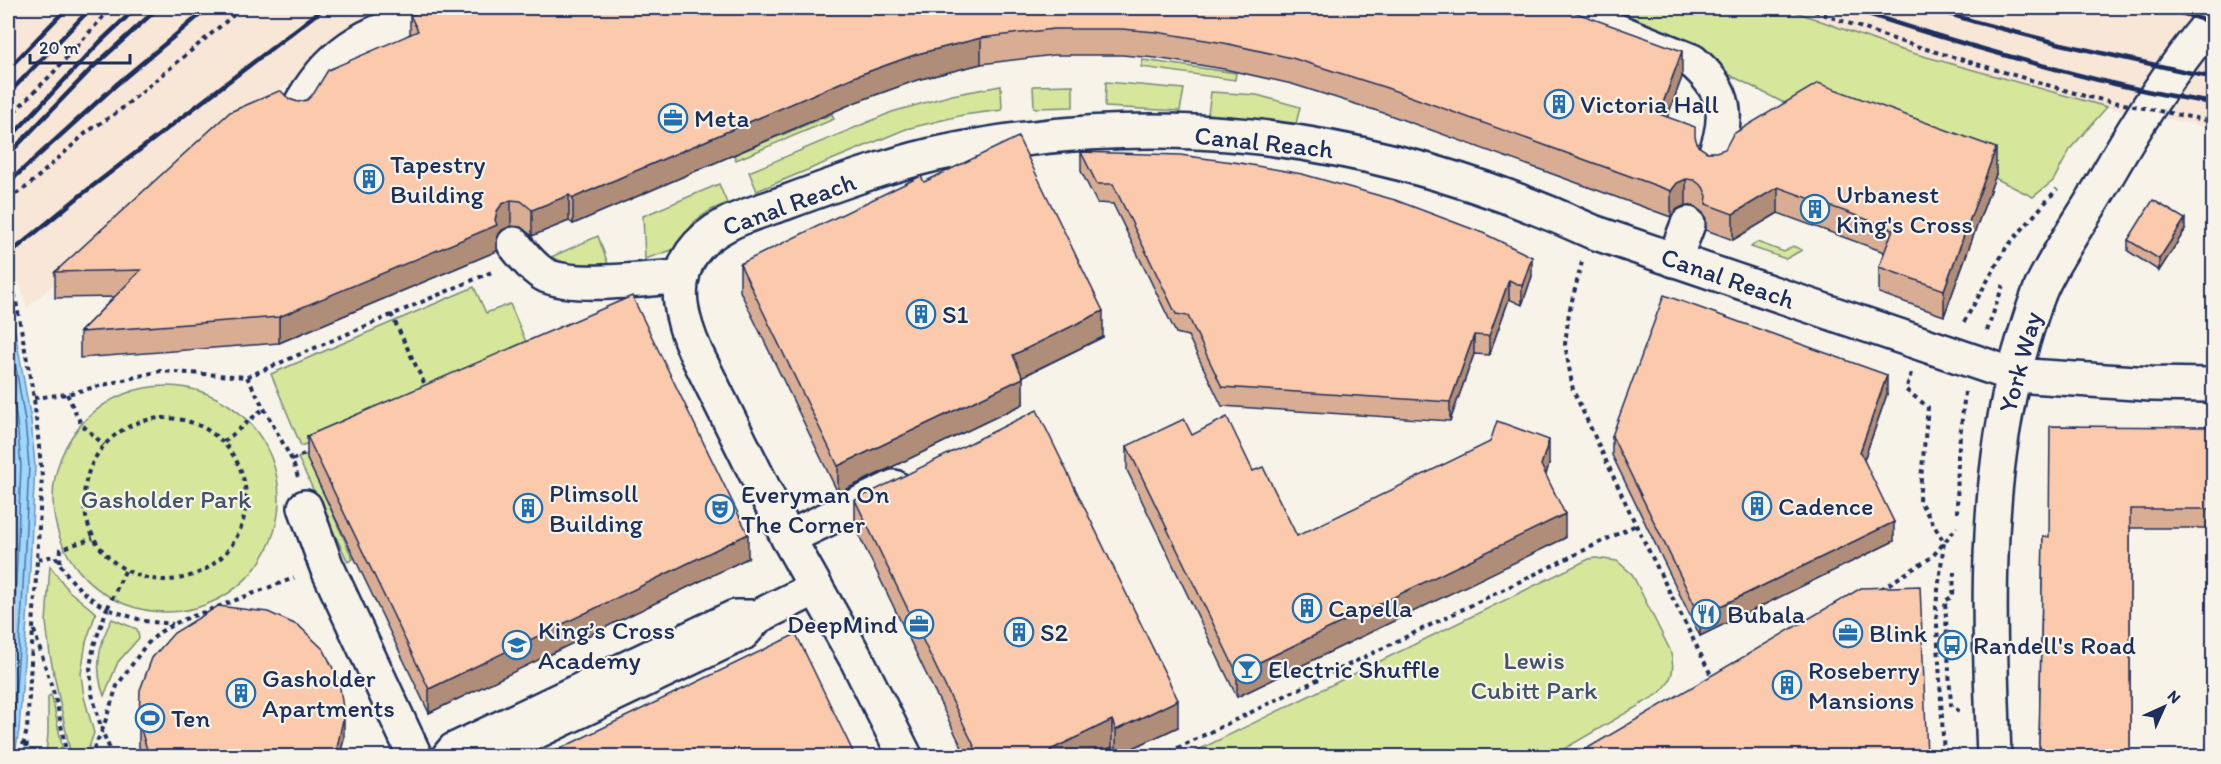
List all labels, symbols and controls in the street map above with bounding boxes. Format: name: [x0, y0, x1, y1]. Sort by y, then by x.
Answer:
scale bar: [30, 27, 130, 65]
text: 20 m: [39, 37, 79, 59]
building icon: Victoria Hall: [1543, 88, 1575, 120]
place label: Victoria Hall: [1580, 88, 1719, 120]
office icon: Meta: [657, 102, 689, 134]
place label: Meta: [694, 102, 750, 134]
street label: Canal Reach: [1193, 119, 1335, 165]
place label: Tapestry Building: [390, 148, 486, 210]
building icon: Tapestry Building: [353, 163, 385, 195]
street label: Canal Reach: [718, 165, 860, 243]
place label: Urbanest King's Cross: [1836, 178, 1973, 240]
building icon: Urbanest King's Cross: [1799, 193, 1831, 225]
street label: Canal Reach: [1657, 240, 1799, 316]
building icon: S1: [905, 298, 937, 330]
place label: S1: [942, 298, 969, 330]
street label: York Way: [1991, 308, 2049, 416]
place label: Plimsoll Building: [549, 477, 643, 539]
place label: Everyman On The Corner: [741, 478, 890, 540]
park label: Gasholder Park: [81, 483, 252, 515]
building icon: Cadence: [1741, 490, 1773, 522]
place label: Cadence: [1778, 490, 1874, 522]
building icon: Plimsoll Building: [512, 492, 544, 524]
theatre icon: Everyman On The Corner: [704, 493, 736, 525]
building icon: Capella: [1291, 592, 1323, 624]
place label: Capella: [1328, 592, 1413, 624]
restaurant icon: Bubala: [1690, 598, 1722, 630]
place label: Bubala: [1727, 598, 1806, 630]
place label: DeepMind: [787, 608, 898, 640]
office icon: DeepMind: [903, 608, 935, 640]
place label: King’s Cross Academy: [538, 614, 675, 676]
building icon: S2: [1003, 616, 1035, 648]
place label: S2: [1040, 616, 1069, 648]
office icon: Blink: [1832, 617, 1864, 649]
place label: Blink: [1869, 617, 1928, 649]
school or university icon: King’s Cross Academy: [501, 629, 533, 661]
bus stop icon: Randell's Road: [1936, 629, 1968, 661]
place label: Randell's Road: [1973, 629, 2136, 661]
park label: Lewis Cubitt Park: [1471, 644, 1598, 706]
bar icon: Electric Shuffle: [1231, 653, 1263, 685]
place label: Electric Shuffle: [1268, 653, 1440, 685]
place label: Roseberry Mansions: [1808, 654, 1920, 716]
place label: Gasholder Apartments: [262, 662, 395, 724]
building icon: Roseberry Mansions: [1771, 669, 1803, 701]
building icon: Gasholder Apartments: [225, 677, 257, 709]
north arrow: [2134, 677, 2194, 737]
text: N: [2164, 686, 2185, 707]
sports icon: Ten: [134, 702, 166, 734]
place label: Ten: [171, 702, 210, 734]

